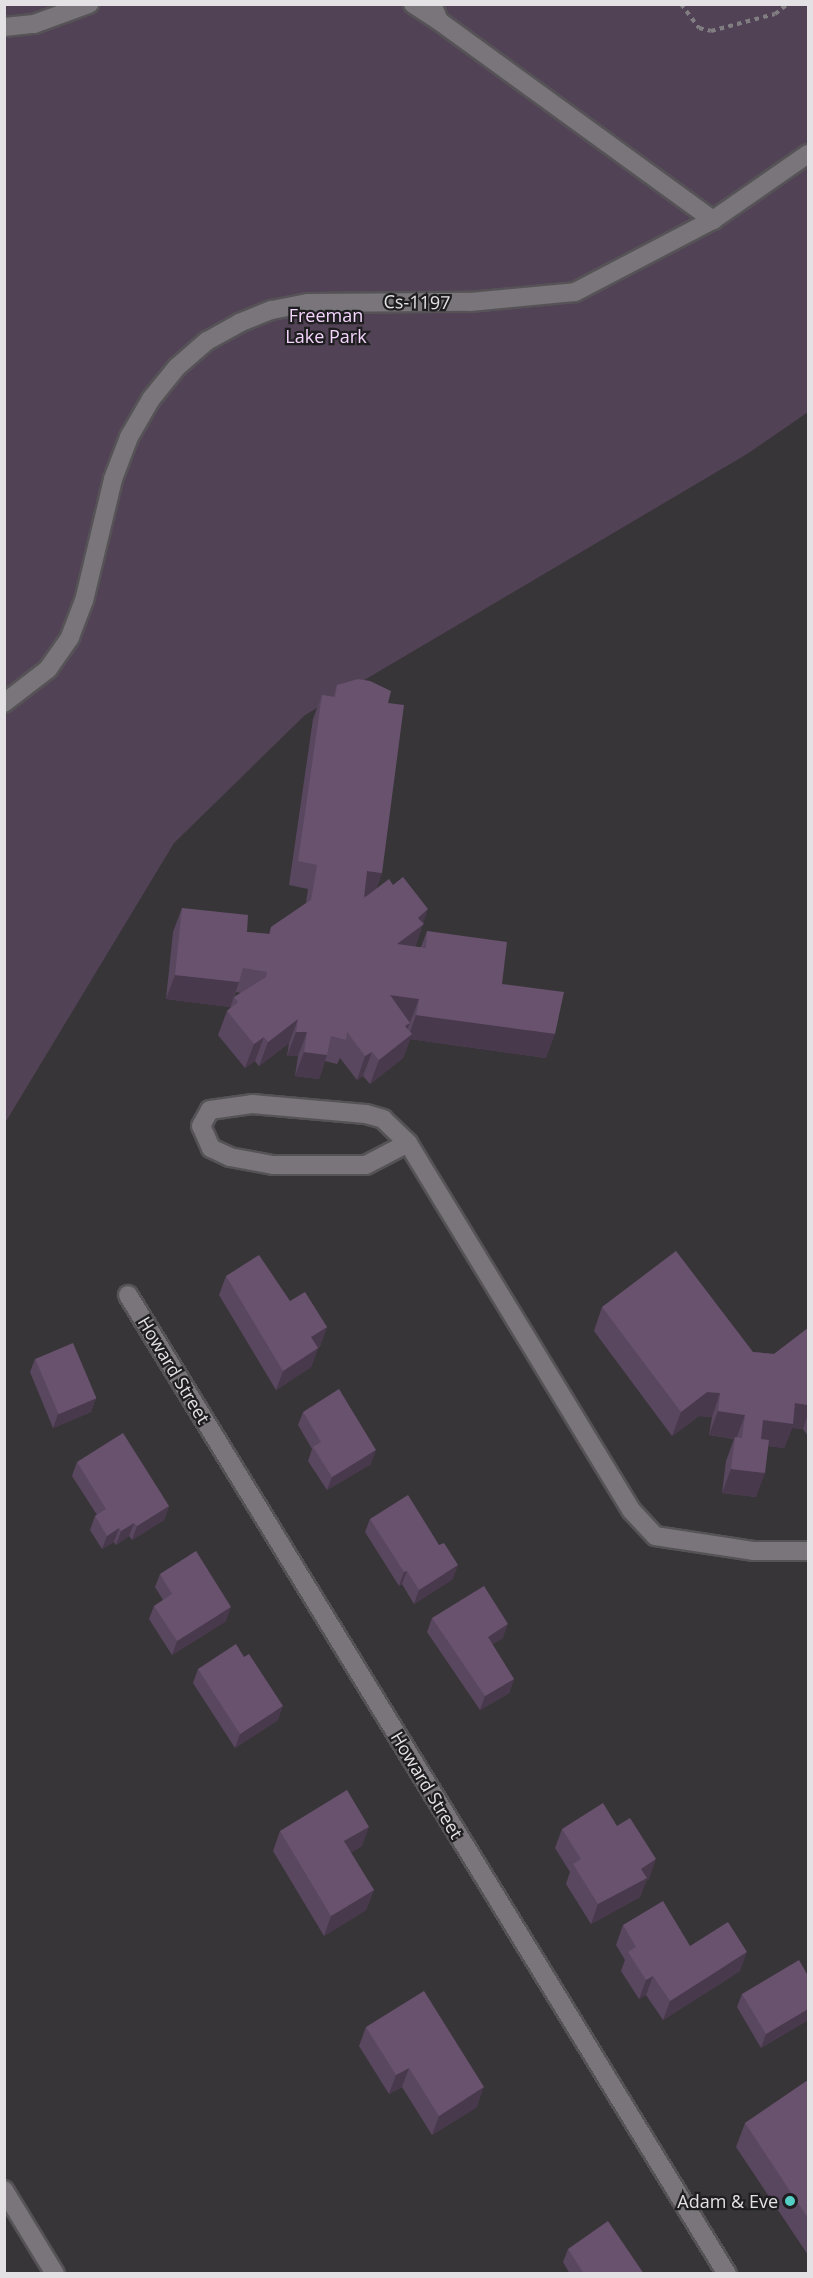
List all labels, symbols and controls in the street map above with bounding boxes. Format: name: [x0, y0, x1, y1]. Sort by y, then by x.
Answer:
street label: Cs-1197: [383, 291, 451, 313]
park label: Freeman Lake Park: [285, 305, 367, 348]
street label: Howard Street: [133, 1312, 215, 1428]
street label: Howard Street: [386, 1727, 468, 1843]
place label: Adam & Eve: [677, 2190, 778, 2212]
marker: Adam & Eve: [783, 2194, 797, 2208]

